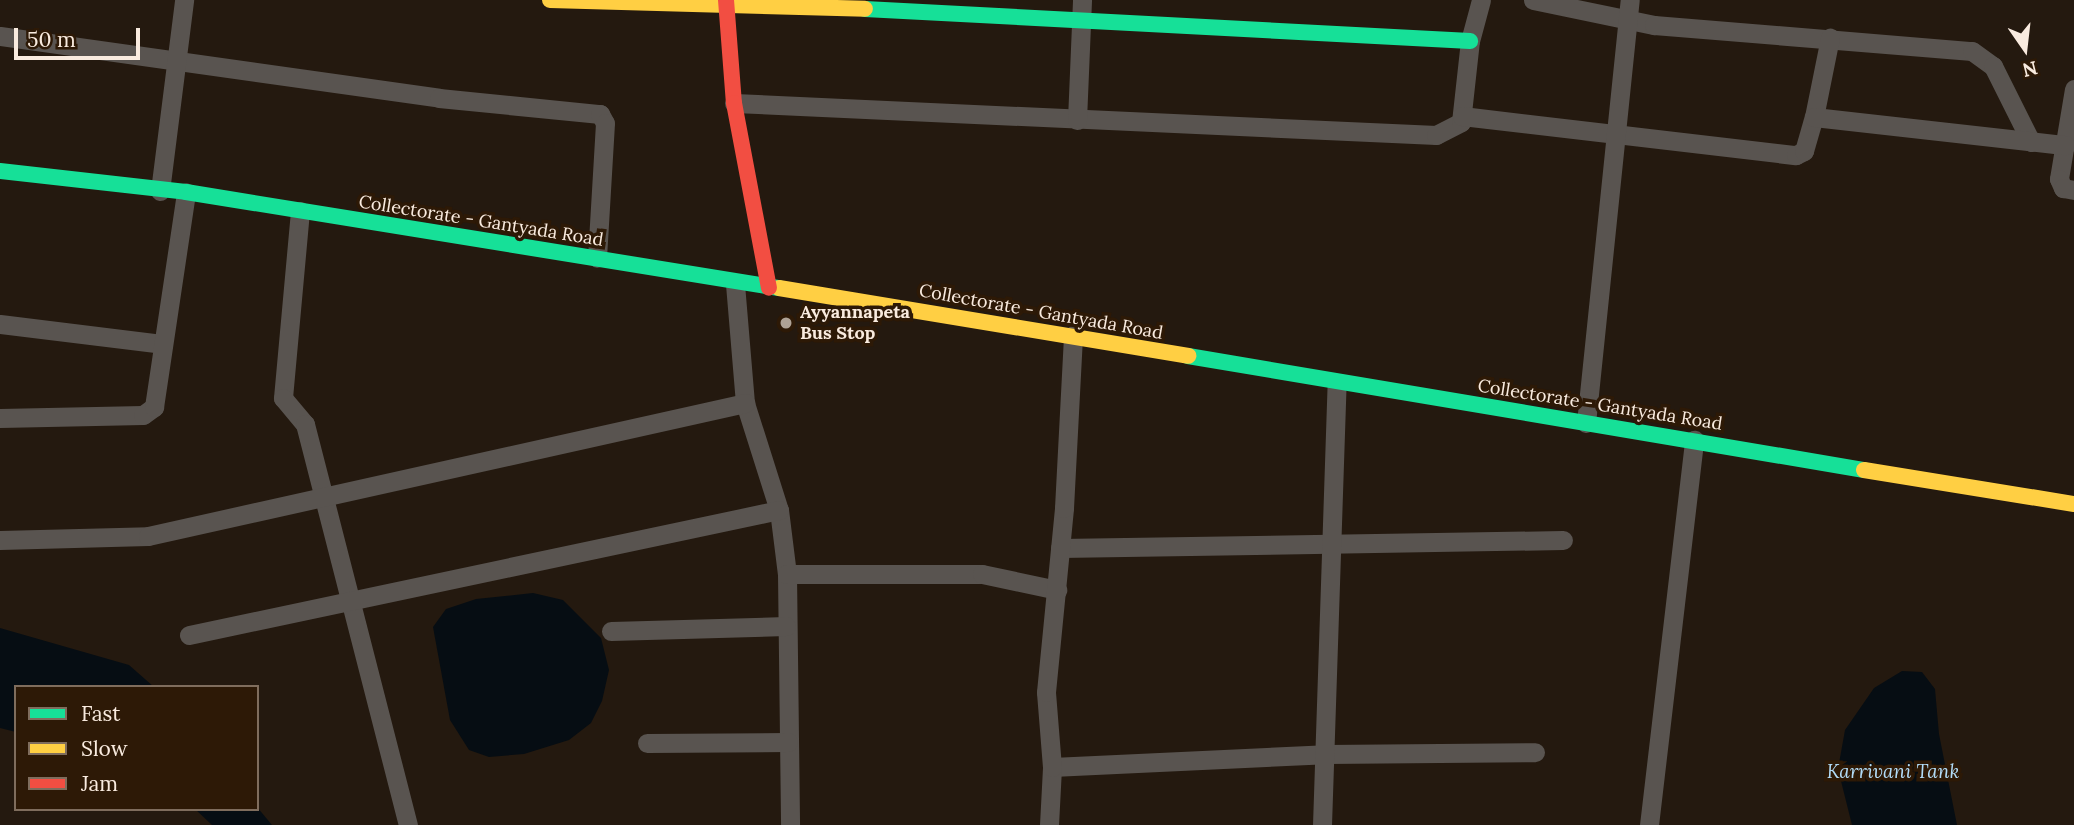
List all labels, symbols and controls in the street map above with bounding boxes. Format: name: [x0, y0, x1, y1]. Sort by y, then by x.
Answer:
scale bar: [18, 14, 144, 58]
north arrow: [1990, 14, 2060, 84]
text: 50 m: [27, 26, 76, 53]
text: N: [2020, 56, 2040, 83]
street label: Collectorate - Gantyada Road: [357, 191, 605, 251]
street label: Collectorate - Gantyada Road: [917, 280, 1165, 344]
place label: Ayyannapeta Bus Stop: [800, 302, 910, 344]
marker: Ayyannapeta Bus Stop: [778, 315, 794, 331]
street label: Collectorate - Gantyada Road: [1476, 375, 1724, 435]
legend: [14, 685, 259, 811]
text: Fast: [81, 700, 120, 727]
text: Slow: [81, 735, 128, 762]
water label: Karrivani Tank: [1827, 761, 1959, 783]
text: Jam: [81, 770, 118, 797]

